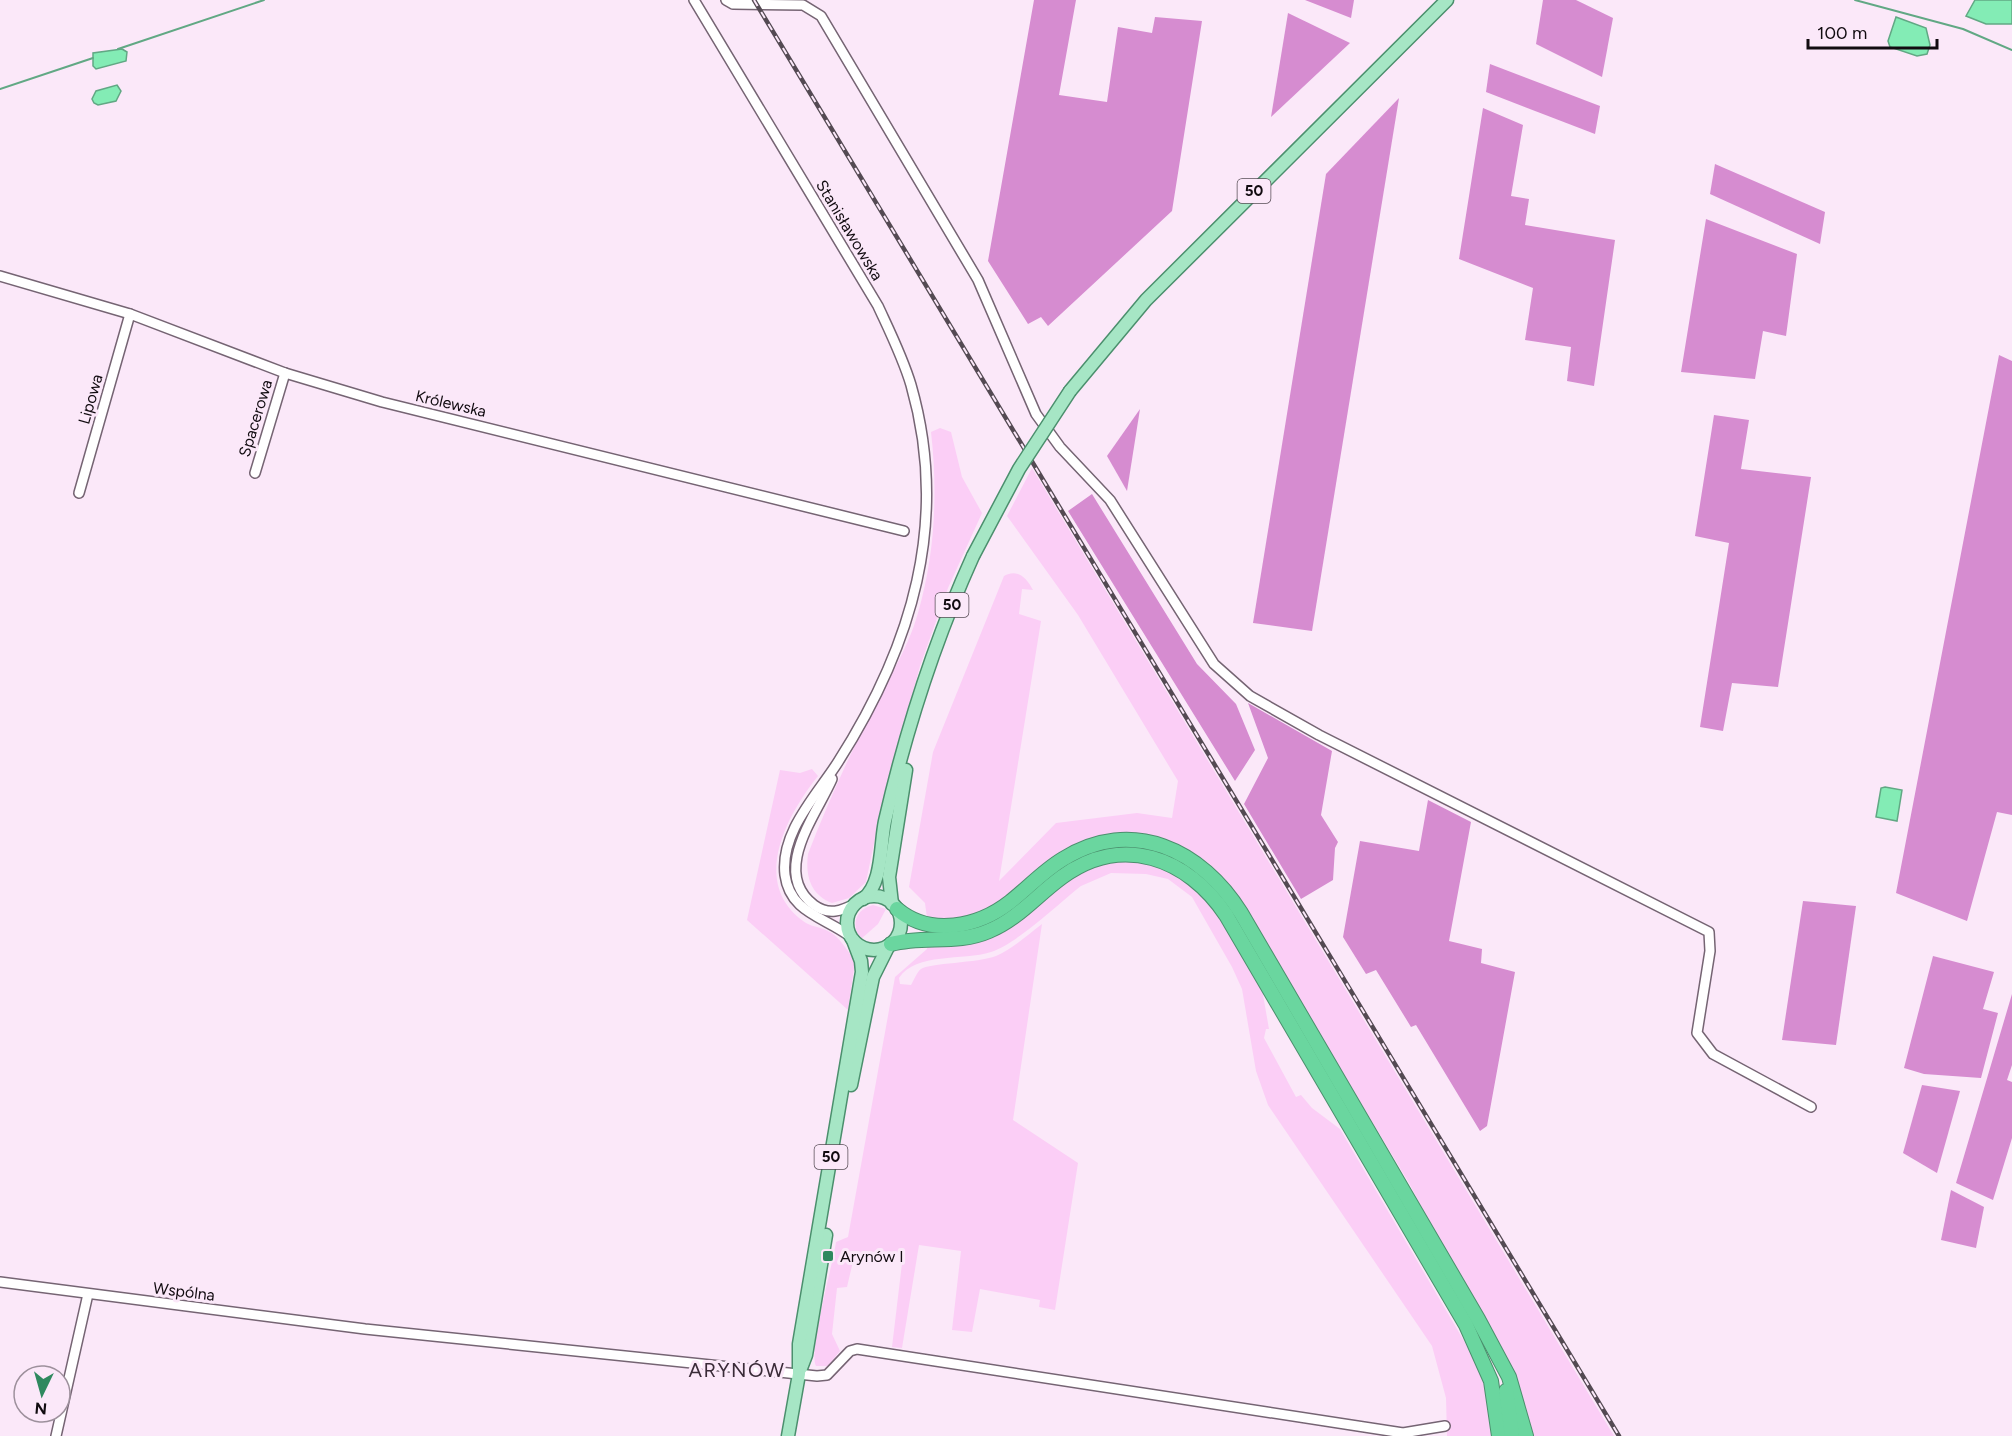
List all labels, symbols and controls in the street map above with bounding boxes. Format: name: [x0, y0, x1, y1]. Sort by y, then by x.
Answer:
scale bar: [1808, 12, 1937, 50]
text: 100 m: [1817, 22, 1867, 44]
street label: Stanisławowska: [812, 177, 887, 284]
road number: 50: [1238, 179, 1270, 203]
street label: Lipowa: [74, 372, 107, 426]
street label: Spacerowa: [235, 377, 276, 459]
street label: Królewska: [414, 386, 488, 421]
road number: 50: [936, 593, 968, 617]
road number: 50: [814, 1145, 848, 1169]
place label: Arynów I: [840, 1247, 903, 1266]
marker: Arynów I: [821, 1249, 835, 1263]
street label: Wspólna: [152, 1278, 216, 1305]
district label: ARYNÓW: [688, 1358, 786, 1382]
north arrow: [12, 1364, 72, 1424]
text: N: [34, 1398, 48, 1418]

